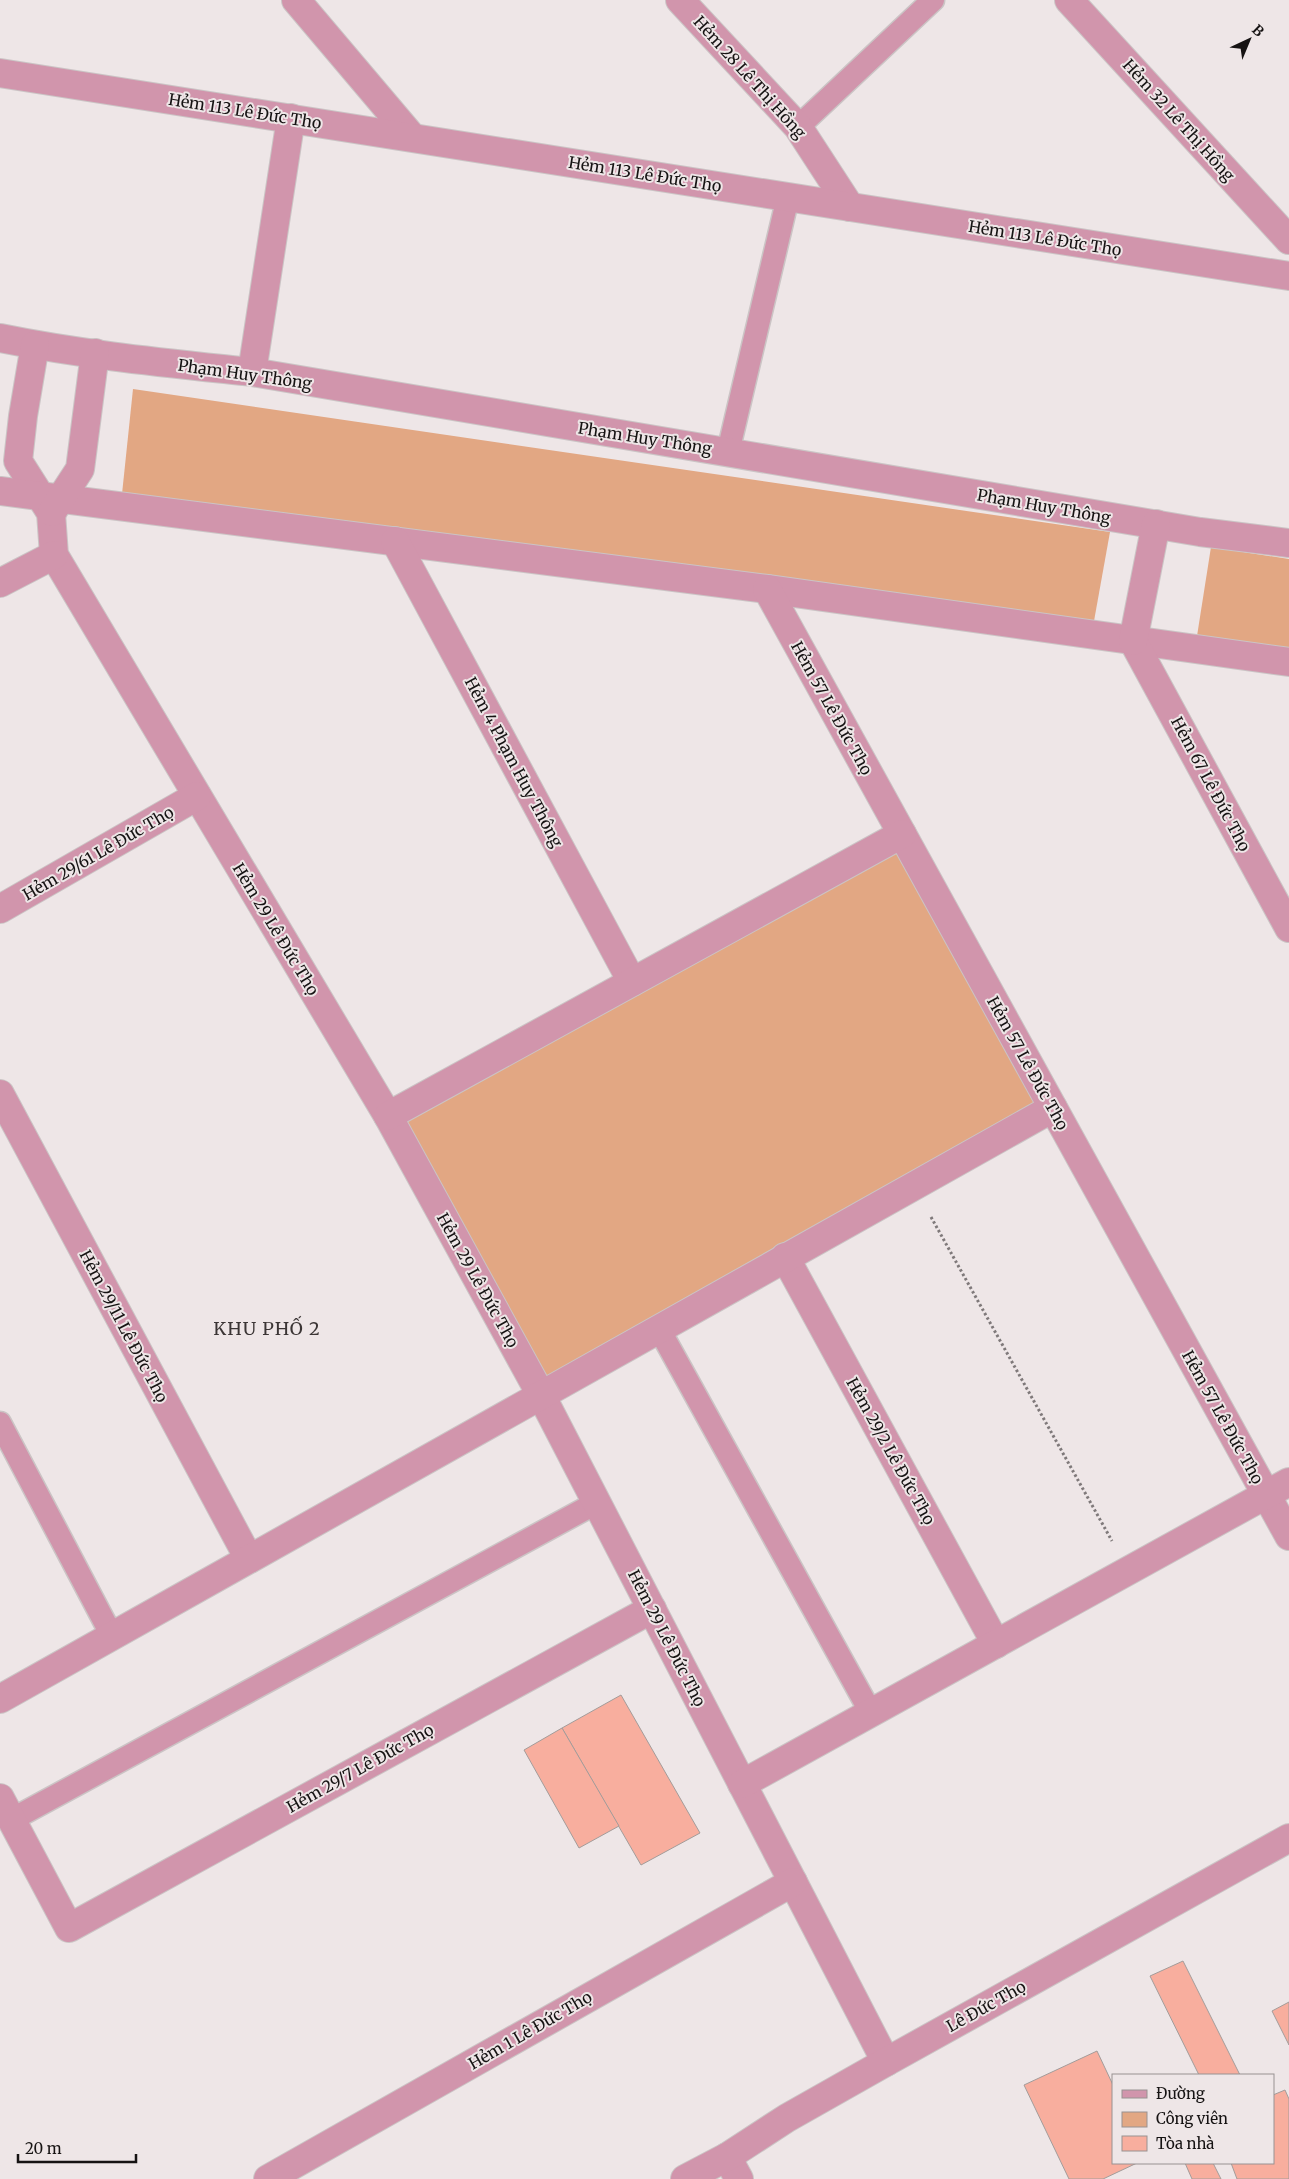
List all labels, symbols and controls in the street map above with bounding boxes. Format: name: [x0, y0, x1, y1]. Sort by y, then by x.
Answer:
street label: Hẻm 28 Lê Thị Hồng: [690, 12, 811, 143]
north arrow: [1224, 15, 1274, 65]
text: B: [1248, 21, 1268, 41]
street label: Hẻm 32 Lê Thị Hồng: [1119, 55, 1239, 185]
street label: Hẻm 113 Lê Đức Thọ: [167, 89, 323, 133]
street label: Hẻm 113 Lê Đức Thọ: [567, 152, 723, 196]
street label: Hẻm 113 Lê Đức Thọ: [967, 216, 1123, 260]
street label: Phạm Huy Thông: [177, 355, 314, 393]
street label: Phạm Huy Thông: [577, 418, 714, 459]
street label: Phạm Huy Thông: [976, 484, 1113, 528]
street label: Hẻm 57 Lê Đức Thọ: [787, 638, 877, 778]
street label: Hẻm 4 Phạm Huy Thông: [461, 674, 567, 851]
street label: Hẻm 67 Lê Đức Thọ: [1167, 713, 1255, 855]
street label: Hẻm 29/61 Lê Đức Thọ: [19, 802, 177, 904]
street label: Hẻm 29 Lê Đức Thọ: [229, 859, 323, 999]
street label: Hẻm 57 Lê Đức Thọ: [983, 993, 1073, 1133]
street label: Hẻm 29 Lê Đức Thọ: [433, 1209, 523, 1351]
street label: Hẻm 29/11 Lê Đức Thọ: [75, 1246, 173, 1406]
district label: KHU PHỐ 2: [213, 1315, 321, 1340]
street label: Hẻm 57 Lê Đức Thọ: [1178, 1347, 1268, 1487]
street label: Hẻm 29/2 Lê Đức Thọ: [842, 1374, 940, 1528]
street label: Hẻm 29 Lê Đức Thọ: [624, 1566, 710, 1710]
street label: Hẻm 29/7 Lê Đức Thọ: [283, 1719, 437, 1817]
street label: Lê Đức Thọ: [943, 1976, 1029, 2036]
street label: Hẻm 1 Lê Đức Thọ: [465, 1987, 595, 2073]
legend: [1112, 2074, 1274, 2164]
text: Đường: [1156, 2084, 1205, 2103]
text: Công viên: [1156, 2109, 1228, 2128]
scale bar: [18, 2132, 135, 2164]
text: Tòa nhà: [1156, 2134, 1214, 2153]
text: 20 m: [25, 2139, 62, 2158]

